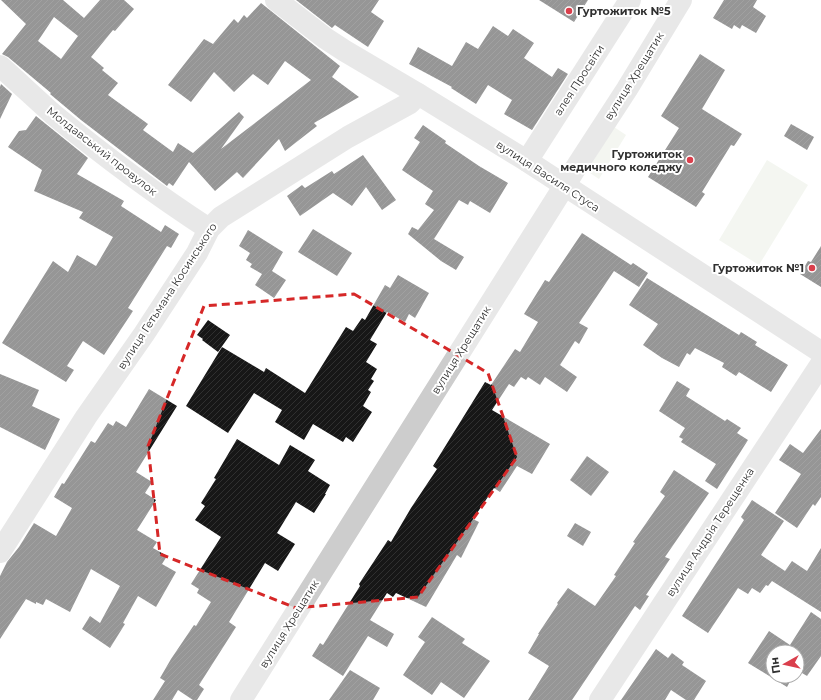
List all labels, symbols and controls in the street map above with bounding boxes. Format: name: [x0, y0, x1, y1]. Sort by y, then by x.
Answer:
place label: Гуртожиток №5: [577, 4, 671, 18]
marker: Гуртожиток №5: [564, 6, 574, 16]
street label: вулиця Хрещатик: [601, 29, 667, 123]
street label: алея Просвіти: [551, 42, 607, 118]
street label: Молдавський провулок: [44, 103, 161, 199]
street label: вулиця Василя Стуса: [494, 137, 602, 215]
place label: Гуртожиток медичного коледжу: [560, 147, 683, 174]
marker: Гуртожиток медичного коледжу: [685, 155, 695, 165]
street label: вулиця Гетьмана Косинського: [114, 220, 220, 372]
place label: Гуртожиток №1: [713, 261, 804, 275]
marker: Гуртожиток №1: [807, 263, 817, 273]
street label: вулиця Хрещатик: [428, 303, 494, 397]
street label: вулиця Андрія Терещенка: [663, 465, 757, 599]
street label: вулиця Хрещатик: [256, 577, 322, 671]
north arrow: [765, 644, 805, 684]
text: Пн: [767, 656, 783, 675]

